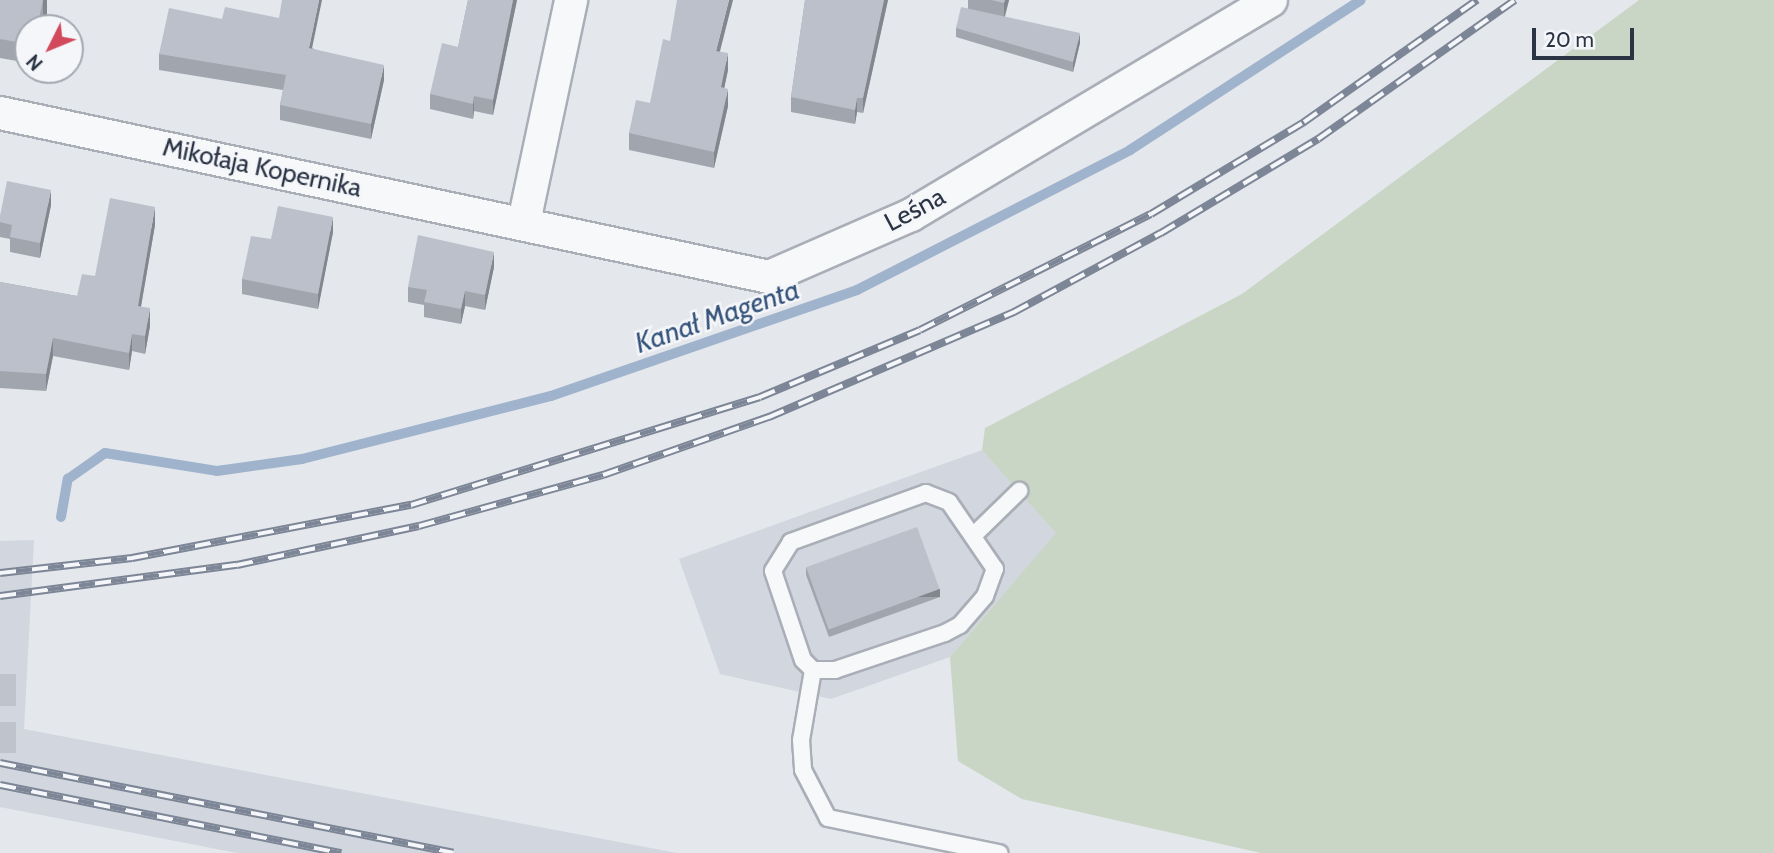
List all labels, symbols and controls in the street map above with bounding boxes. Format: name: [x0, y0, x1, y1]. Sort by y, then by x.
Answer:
north arrow: [14, 14, 84, 84]
scale bar: [1536, 14, 1638, 58]
text: 20 m: [1545, 27, 1594, 52]
text: N: [22, 50, 48, 75]
street label: Mikołaja Kopernika: [160, 132, 364, 204]
street label: Leśna: [879, 181, 951, 239]
water label: Kanał Magenta: [630, 272, 804, 360]

